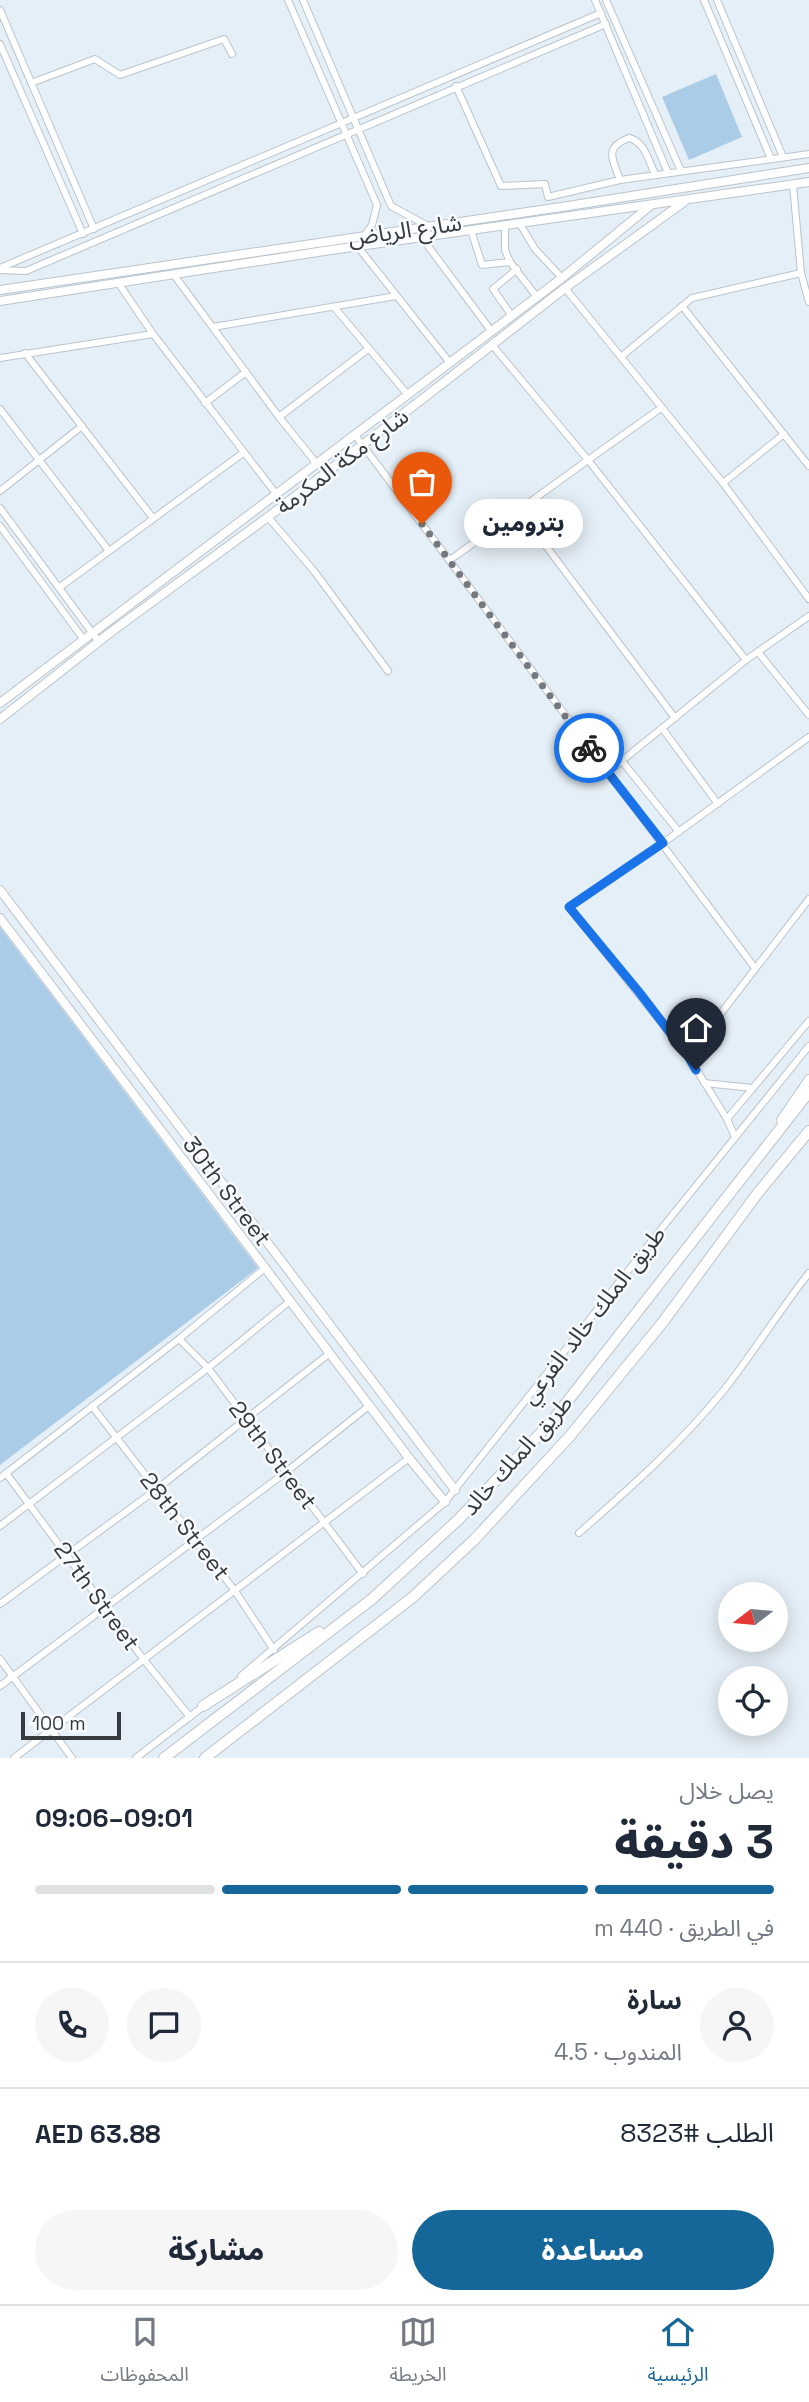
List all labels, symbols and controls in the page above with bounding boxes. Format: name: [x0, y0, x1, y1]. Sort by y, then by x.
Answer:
street label: شارع الرياض: [346, 207, 464, 255]
street label: شارع مكة المكرمة: [269, 401, 416, 523]
pin: [392, 452, 452, 524]
icon: bag: [403, 463, 441, 501]
callout: بترومين: [464, 500, 583, 548]
text: بترومين: [483, 508, 565, 538]
courier: [554, 713, 624, 783]
icon: bike: [570, 729, 608, 767]
pin: [666, 998, 726, 1070]
icon: home: [677, 1009, 715, 1047]
street label: 30th Street: [176, 1130, 278, 1252]
street label: طريق الملك خالد الفرعي: [514, 1220, 674, 1412]
street label: طريق الملك خالد: [455, 1388, 579, 1522]
street label: 29th Street: [222, 1395, 324, 1515]
street label: 28th Street: [133, 1466, 237, 1586]
street label: 27th Street: [47, 1536, 147, 1656]
north arrow: [718, 1582, 788, 1652]
map controls: [718, 1582, 788, 1736]
button: locate: [718, 1666, 788, 1736]
scale bar: [21, 1709, 121, 1741]
text: 100 m: [32, 1711, 86, 1736]
text: يصل خلال: [679, 1776, 774, 1806]
text: 09:01–09:06: [35, 1801, 193, 1835]
text: 3 دقيقة: [614, 1813, 774, 1871]
text: في الطريق · 440 m: [594, 1913, 774, 1943]
text: سارة: [627, 1983, 682, 2017]
button: phone: [35, 1988, 109, 2062]
button: chat: [127, 1988, 201, 2062]
button: person: [700, 1988, 774, 2062]
text: المندوب · 4.5: [554, 2037, 682, 2067]
text: الطلب #8323: [620, 2116, 774, 2150]
text: AED 63.88: [35, 2117, 161, 2151]
button: مشاركة: [35, 2210, 398, 2290]
button: مساعدة: [412, 2210, 774, 2290]
tab: المحفوظات: [100, 2313, 189, 2395]
tab: الخريطة: [390, 2313, 447, 2395]
tab: الرئيسية: [647, 2313, 709, 2395]

